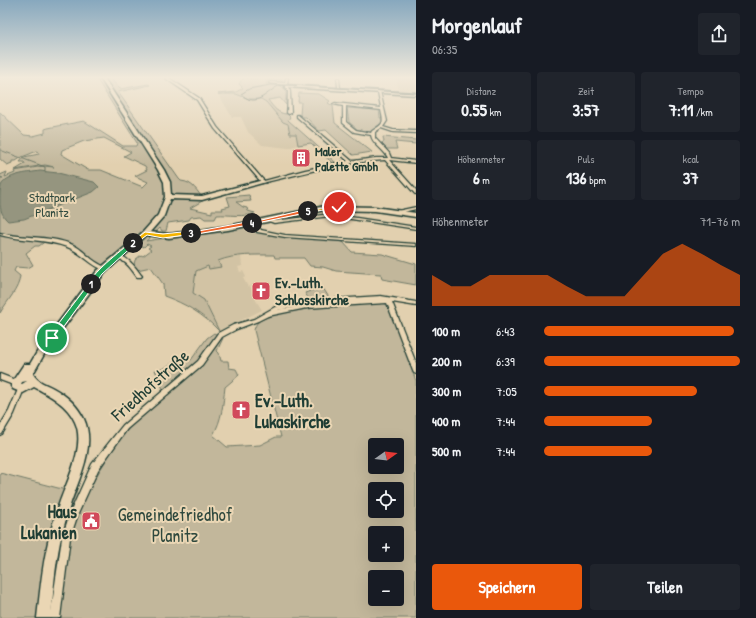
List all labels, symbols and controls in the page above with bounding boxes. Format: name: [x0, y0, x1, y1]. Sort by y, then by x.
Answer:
text: Morgenlauf: [432, 10, 522, 40]
button: share: [698, 13, 740, 55]
text: 06:35: [432, 40, 457, 58]
text: Distanz: [466, 84, 496, 98]
text: Zeit: [578, 84, 594, 98]
text: Tempo: [678, 84, 704, 98]
text: 0.55: [461, 98, 487, 121]
text: 3:57: [572, 98, 600, 121]
text: 7:11: [669, 98, 693, 121]
text: km: [487, 105, 501, 119]
text: /km: [693, 105, 713, 119]
place label: Maler Palette Gmbh: [315, 142, 379, 175]
building icon: Maler Palette Gmbh: [290, 147, 312, 169]
text: Höhenmeter: [457, 152, 505, 166]
text: Puls: [578, 152, 594, 166]
text: kcal: [683, 152, 699, 166]
text: 6: [473, 166, 480, 189]
text: 136: [566, 166, 587, 189]
text: 37: [683, 166, 699, 189]
text: m: [480, 173, 490, 187]
text: bpm: [587, 173, 606, 187]
park label: Stadtpark Planitz: [29, 188, 76, 221]
pin: [322, 190, 356, 224]
icon: check: [328, 196, 350, 218]
pin: 5: [298, 201, 318, 221]
text: 5: [306, 204, 310, 218]
text: Höhenmeter: [432, 212, 489, 230]
text: 71–76 m: [700, 212, 740, 230]
pin: 4: [242, 213, 262, 233]
text: 4: [250, 216, 254, 230]
pin: 3: [181, 223, 201, 243]
text: 3: [189, 226, 193, 240]
pin: 2: [123, 233, 143, 253]
text: 2: [130, 236, 136, 250]
place label: Ev.-Luth. Schlosskirche: [275, 272, 349, 310]
pin: 1: [81, 274, 101, 294]
text: 1: [89, 277, 93, 291]
church icon: Ev.-Luth. Schlosskirche: [250, 280, 272, 302]
pin: [35, 321, 69, 355]
text: 100 m: [432, 322, 460, 340]
text: 6:43: [496, 322, 515, 340]
icon: arrive: [41, 327, 63, 349]
street label: Friedhofstraße: [105, 343, 194, 427]
text: 200 m: [432, 352, 462, 370]
text: 6:39: [496, 352, 515, 370]
text: 300 m: [432, 382, 461, 400]
text: 7:05: [496, 382, 517, 400]
place label: Ev.-Luth. Lukaskirche: [255, 388, 331, 434]
church icon: Ev.-Luth. Lukaskirche: [230, 399, 252, 421]
text: 400 m: [432, 412, 460, 430]
text: 7:44: [496, 412, 515, 430]
north arrow: [368, 438, 404, 474]
map controls: [368, 438, 404, 606]
text: 500 m: [432, 442, 461, 460]
text: 7:44: [496, 442, 515, 460]
button: locate: [368, 482, 404, 518]
place label: Haus Lukanien: [21, 499, 77, 545]
park label: Gemeindefriedhof Planitz: [118, 502, 233, 548]
public building icon: Haus Lukanien: [80, 510, 102, 532]
button: +: [368, 526, 404, 562]
button: Speichern: [432, 564, 582, 610]
button: Teilen: [590, 564, 740, 610]
button: −: [368, 570, 404, 606]

